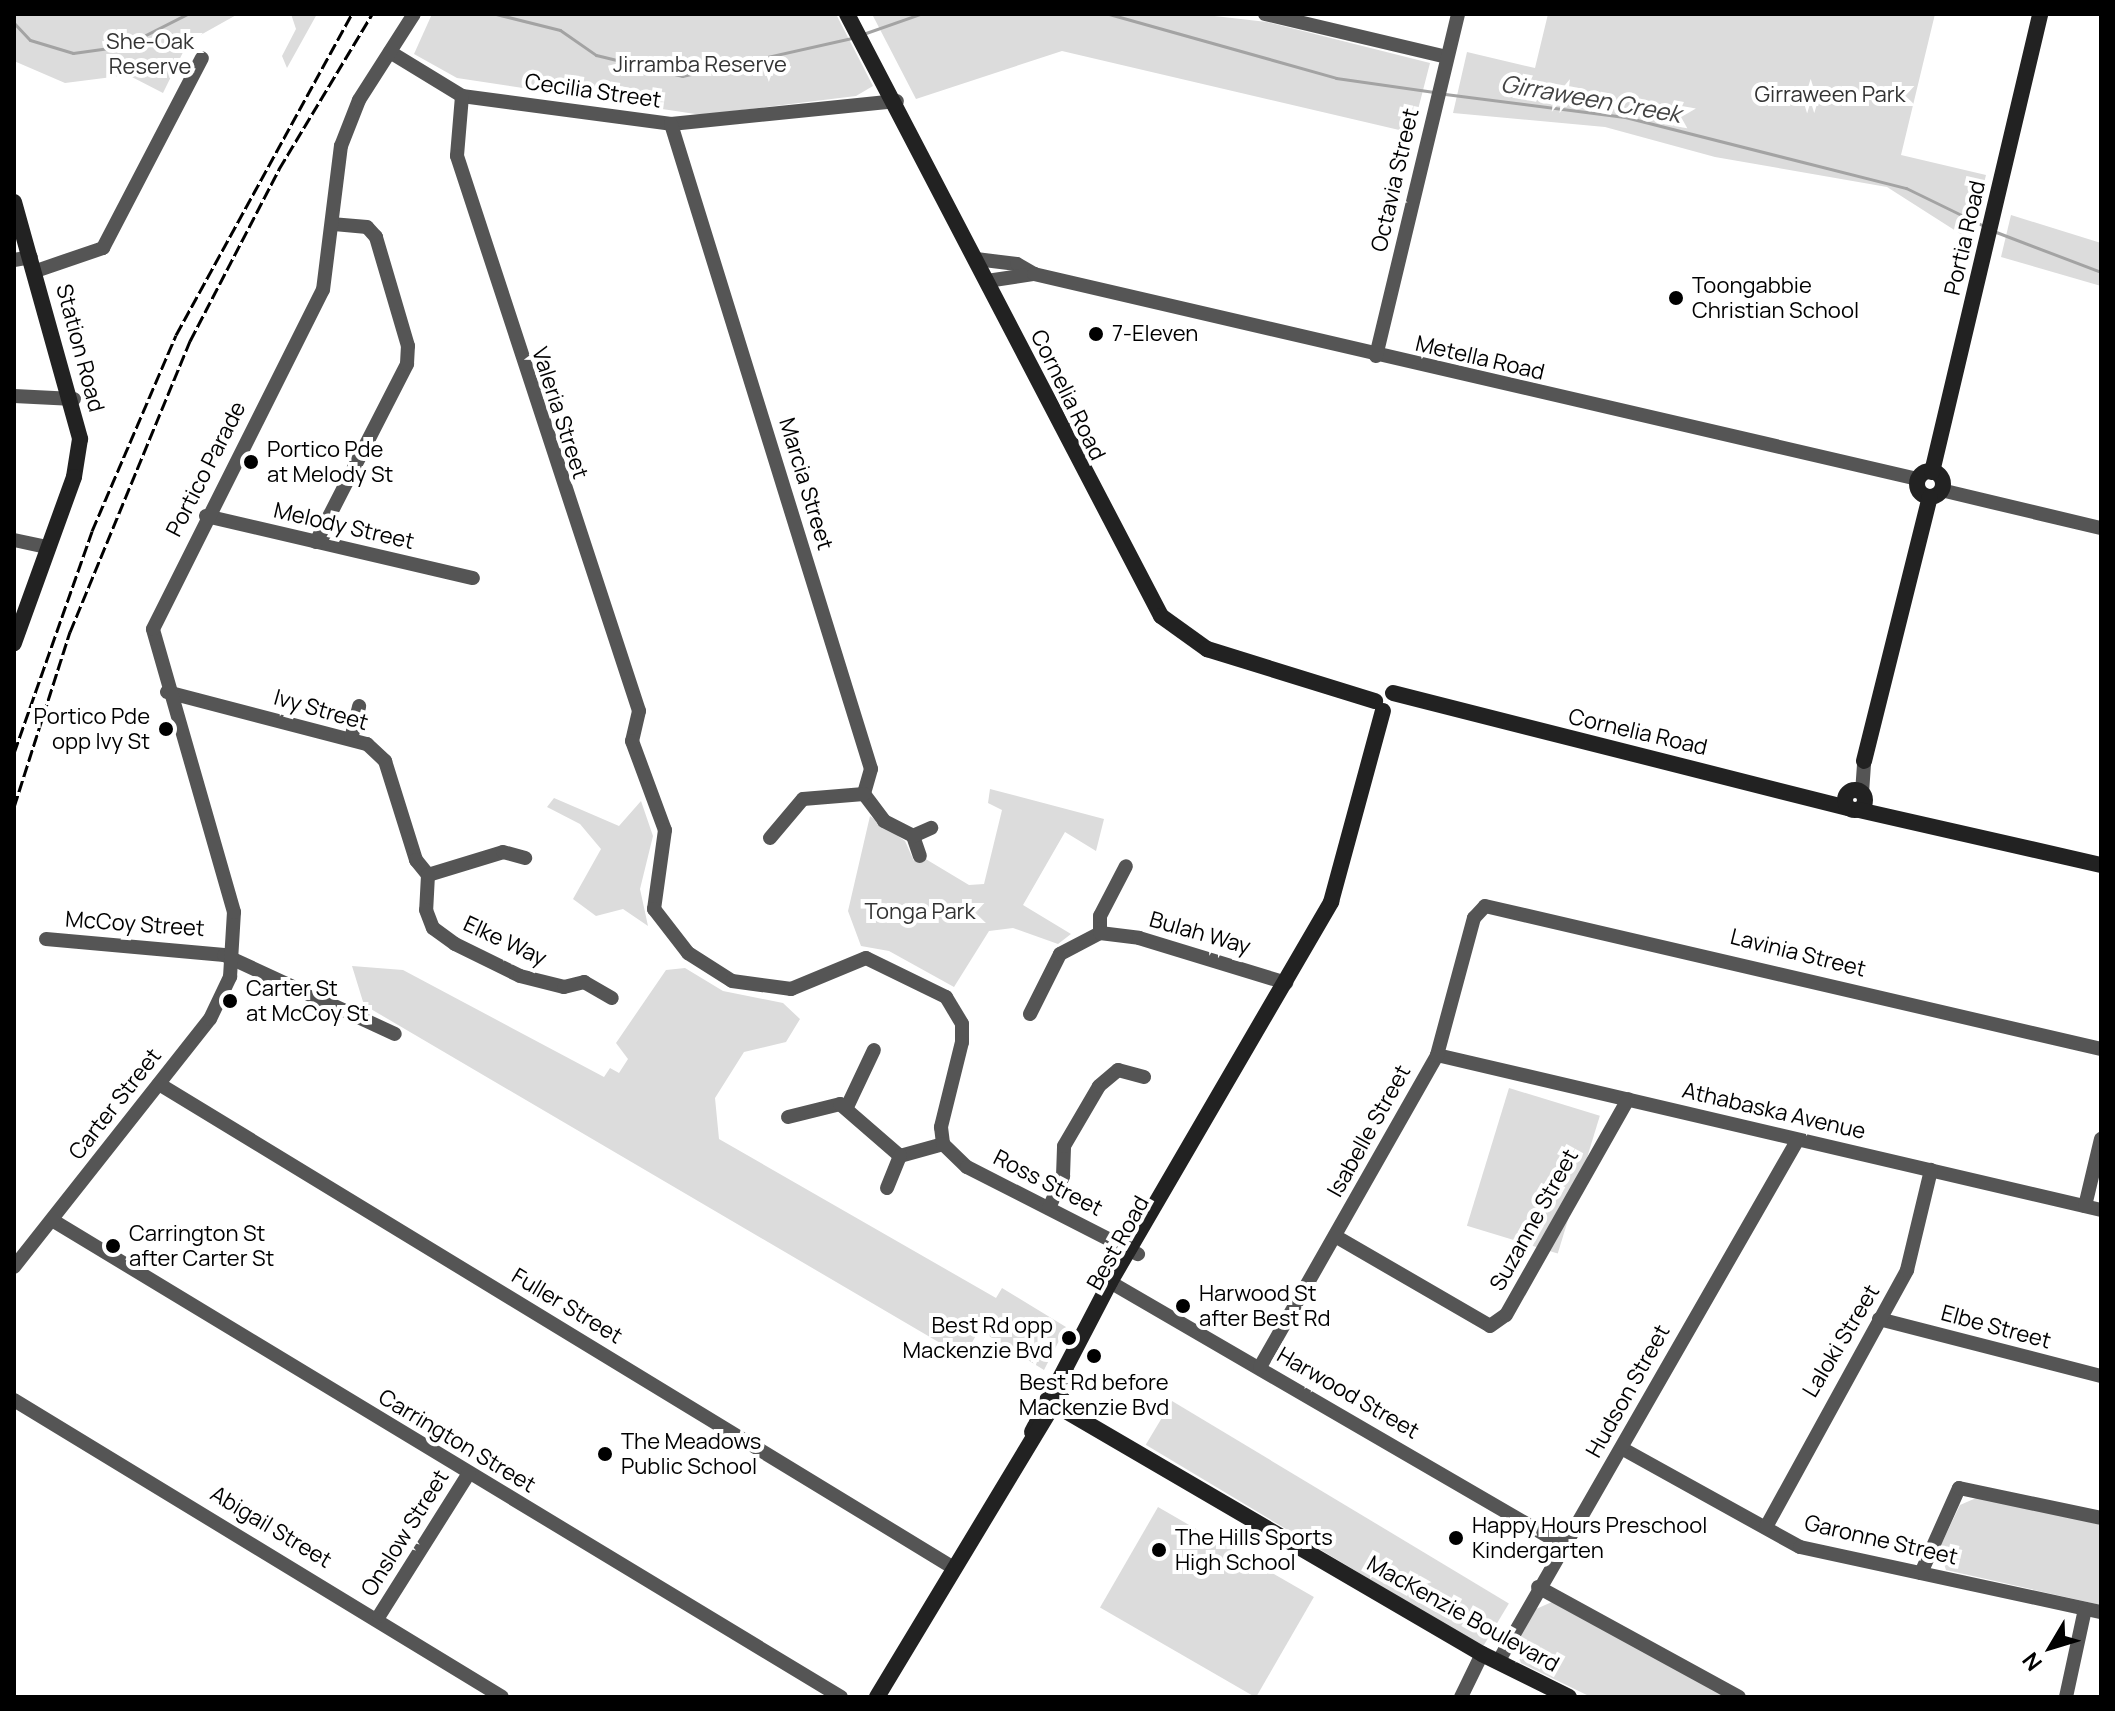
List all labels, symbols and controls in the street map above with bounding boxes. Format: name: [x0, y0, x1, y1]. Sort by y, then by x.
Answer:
park label: She-Oak Reserve: [106, 28, 194, 80]
park label: Jirramba Reserve: [613, 52, 787, 78]
street label: Cecilia Street: [523, 68, 663, 114]
water label: Girraween Creek: [1499, 68, 1683, 128]
park label: Girraween Park: [1755, 82, 1905, 108]
street label: Octavia Street: [1366, 106, 1424, 254]
street label: Portia Road: [1939, 178, 1991, 298]
place label: Toongabbie Christian School: [1692, 272, 1859, 324]
street label: Station Road: [50, 281, 110, 415]
marker: Toongabbie Christian School: [1667, 289, 1685, 307]
place label: 7-Eleven: [1112, 321, 1198, 347]
marker: 7-Eleven: [1087, 325, 1105, 343]
street label: Cornelia Road: [1025, 326, 1111, 464]
street label: Metella Road: [1413, 330, 1547, 386]
street label: Valeria Street: [526, 344, 594, 482]
street label: Portico Parade: [161, 397, 251, 541]
street label: Marcia Street: [773, 415, 839, 553]
place label: Portico Pde at Melody St: [267, 436, 393, 488]
marker: Portico Pde at Melody St: [242, 453, 260, 471]
street label: Melody Street: [271, 497, 417, 555]
street label: Ivy Street: [271, 684, 371, 736]
place label: Portico Pde opp Ivy St: [34, 703, 150, 754]
street label: Cornelia Road: [1566, 703, 1710, 761]
marker: Portico Pde opp Ivy St: [157, 720, 175, 738]
park label: Tonga Park: [865, 899, 975, 925]
street label: McCoy Street: [64, 906, 206, 942]
street label: Bulah Way: [1146, 906, 1254, 960]
street label: Elke Way: [459, 910, 551, 972]
street label: Lavinia Street: [1727, 923, 1869, 983]
place label: Carter St at McCoy St: [246, 975, 369, 1026]
marker: Carter St at McCoy St: [221, 992, 239, 1010]
street label: Carter Street: [63, 1043, 167, 1165]
street label: Isabelle Street: [1322, 1060, 1416, 1202]
street label: Athabaska Avenue: [1680, 1077, 1868, 1145]
street label: Ross Street: [989, 1144, 1107, 1222]
street label: Suzanne Street: [1484, 1145, 1584, 1295]
street label: Best Road: [1081, 1191, 1155, 1295]
place label: Carrington St after Carter St: [129, 1220, 274, 1272]
marker: Carrington St after Carter St: [104, 1237, 122, 1255]
street label: Fuller Street: [507, 1263, 627, 1349]
place label: Harwood St after Best Rd: [1199, 1280, 1331, 1332]
street label: Laloki Street: [1797, 1280, 1885, 1402]
marker: Harwood St after Best Rd: [1174, 1297, 1192, 1315]
street label: Elbe Street: [1938, 1300, 2054, 1354]
place label: Best Rd opp Mackenzie Bvd: [903, 1312, 1053, 1364]
street label: Hudson Street: [1581, 1320, 1675, 1462]
marker: Best Rd opp Mackenzie Bvd: [1060, 1329, 1078, 1347]
street label: Harwood Street: [1272, 1342, 1424, 1444]
marker: Best Rd before Mackenzie Bvd: [1085, 1347, 1103, 1365]
place label: Best Rd before Mackenzie Bvd: [1019, 1369, 1169, 1420]
street label: Carrington Street: [374, 1384, 540, 1498]
place label: The Meadows Public School: [621, 1428, 761, 1480]
marker: The Meadows Public School: [596, 1445, 614, 1463]
street label: Onslow Street: [356, 1465, 454, 1601]
street label: Abigail Street: [206, 1481, 336, 1573]
street label: Garonne Street: [1802, 1510, 1960, 1570]
place label: Happy Hours Preschool Kindergarten: [1472, 1512, 1707, 1564]
place label: The Hills Sports High School: [1175, 1524, 1333, 1576]
marker: Happy Hours Preschool Kindergarten: [1447, 1529, 1465, 1547]
marker: The Hills Sports High School: [1150, 1541, 1168, 1559]
street label: MacKenzie Boulevard: [1362, 1550, 1564, 1678]
north arrow: [2011, 1607, 2091, 1687]
text: N: [2015, 1646, 2049, 1677]

